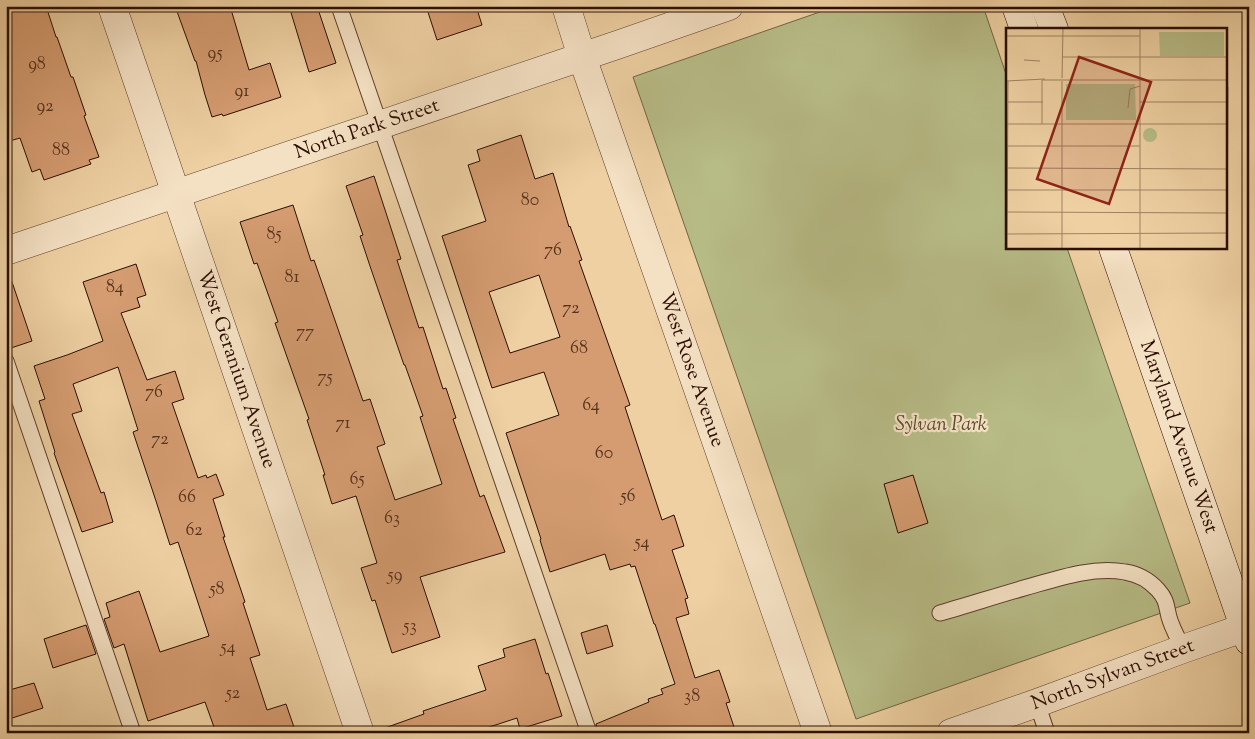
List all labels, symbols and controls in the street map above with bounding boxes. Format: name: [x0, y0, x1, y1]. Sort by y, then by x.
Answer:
inset map: [1006, 28, 1228, 249]
house number: 95: [207, 41, 223, 67]
house number: 98: [28, 52, 46, 78]
house number: 91: [235, 79, 249, 105]
street label: North Park Street: [291, 91, 443, 167]
house number: 92: [36, 94, 54, 120]
house number: 88: [52, 138, 70, 164]
house number: 80: [521, 188, 539, 214]
house number: 85: [266, 222, 282, 248]
house number: 76: [544, 238, 562, 264]
house number: 81: [284, 265, 300, 291]
street label: West Geranium Avenue: [189, 266, 283, 472]
house number: 84: [106, 275, 124, 301]
street label: West Rose Avenue: [651, 289, 732, 451]
house number: 72: [562, 296, 580, 322]
house number: 77: [296, 320, 314, 346]
house number: 68: [570, 336, 588, 362]
street label: Maryland Avenue West: [1132, 337, 1225, 537]
house number: 75: [317, 365, 333, 391]
house number: 76: [145, 380, 163, 406]
house number: 64: [582, 393, 600, 419]
house number: 71: [335, 411, 351, 437]
park label: Sylvan Park: [895, 411, 987, 440]
house number: 72: [151, 427, 169, 453]
house number: 60: [595, 441, 613, 467]
house number: 65: [349, 467, 365, 493]
house number: 56: [619, 484, 636, 510]
house number: 66: [178, 485, 196, 511]
house number: 63: [384, 506, 400, 532]
house number: 62: [185, 518, 203, 544]
house number: 54: [633, 530, 650, 556]
house number: 59: [387, 563, 403, 589]
house number: 58: [208, 577, 225, 603]
house number: 53: [402, 614, 417, 640]
street label: North Sylvan Street: [1027, 632, 1198, 718]
house number: 54: [219, 635, 236, 661]
house number: 52: [225, 681, 241, 707]
house number: 38: [684, 684, 700, 710]

